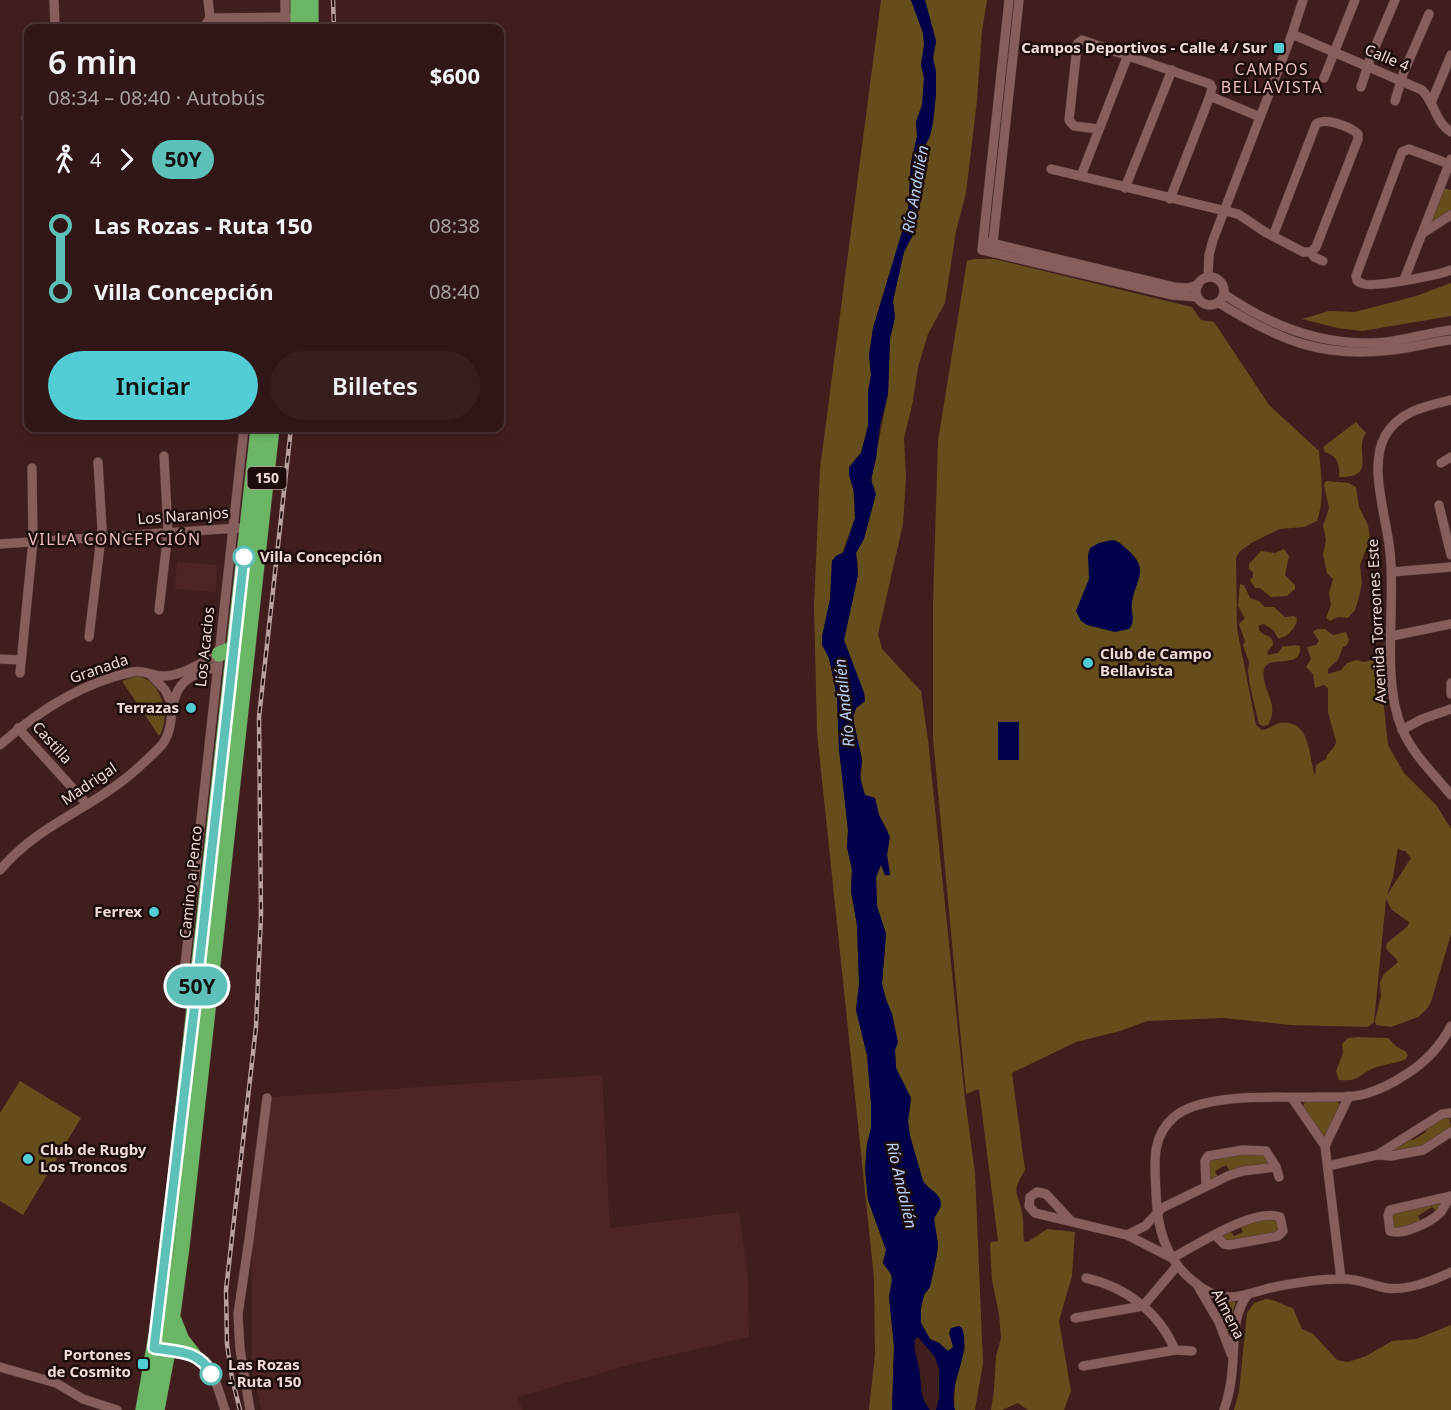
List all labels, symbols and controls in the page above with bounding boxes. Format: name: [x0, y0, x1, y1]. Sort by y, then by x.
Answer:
place label: Campos Deportivos - Calle 4 / Sur: [1021, 37, 1267, 57]
text: 6 min: [48, 39, 138, 84]
street label: Calle 4: [1362, 39, 1413, 76]
marker: Campos Deportivos - Calle 4 / Sur: [1272, 41, 1286, 55]
district label: CAMPOS BELLAVISTA: [1221, 58, 1323, 98]
text: $600: [430, 60, 480, 90]
text: 08:34 – 08:40 · Autobús: [48, 84, 265, 111]
icon: walk: [48, 143, 81, 176]
icon: forward: [110, 143, 143, 176]
water label: Río Andalién: [896, 143, 934, 235]
text: 50Y: [164, 145, 202, 173]
text: 4: [90, 146, 101, 173]
text: Las Rozas - Ruta 150: [94, 210, 313, 240]
text: 08:38: [429, 212, 480, 239]
text: Villa Concepción: [94, 276, 273, 306]
text: 08:40: [429, 278, 480, 305]
button: Iniciar: [48, 351, 258, 420]
button: Billetes: [270, 351, 480, 420]
road number: 150: [248, 467, 286, 489]
street label: Los Naranjos: [137, 502, 229, 528]
district label: VILLA CONCEPCIÓN: [28, 528, 202, 550]
street label: Avenida Torreones Este: [1362, 538, 1390, 704]
marker: Villa Concepción: [233, 546, 255, 568]
place label: Villa Concepción: [260, 546, 382, 566]
street label: Los Acacios: [190, 606, 218, 688]
place label: Club de Campo Bellavista: [1100, 643, 1212, 680]
street label: Granada: [67, 649, 131, 687]
marker: Club de Campo Bellavista: [1081, 656, 1095, 670]
water label: Río Andalién: [828, 658, 860, 748]
place label: Terrazas: [116, 697, 179, 717]
marker: Terrazas: [184, 701, 198, 715]
street label: Castilla: [28, 717, 77, 768]
street label: Madrigal: [57, 757, 120, 809]
street label: Camino a Penco: [174, 824, 206, 939]
place label: Ferrex: [94, 901, 142, 921]
marker: Ferrex: [147, 905, 161, 919]
line badge: 50Y: [162, 966, 232, 1006]
text: 50Y: [178, 972, 216, 1000]
place label: Club de Rugby Los Troncos: [40, 1139, 147, 1176]
water label: Río Andalién: [881, 1139, 923, 1231]
marker: Club de Rugby Los Troncos: [21, 1152, 35, 1166]
street label: Almena: [1208, 1285, 1250, 1342]
place label: Portones de Cosmito: [47, 1344, 131, 1381]
place label: Las Rozas - Ruta 150: [228, 1354, 302, 1391]
marker: Portones de Cosmito: [136, 1357, 150, 1371]
marker: Las Rozas - Ruta 150: [200, 1363, 222, 1385]

